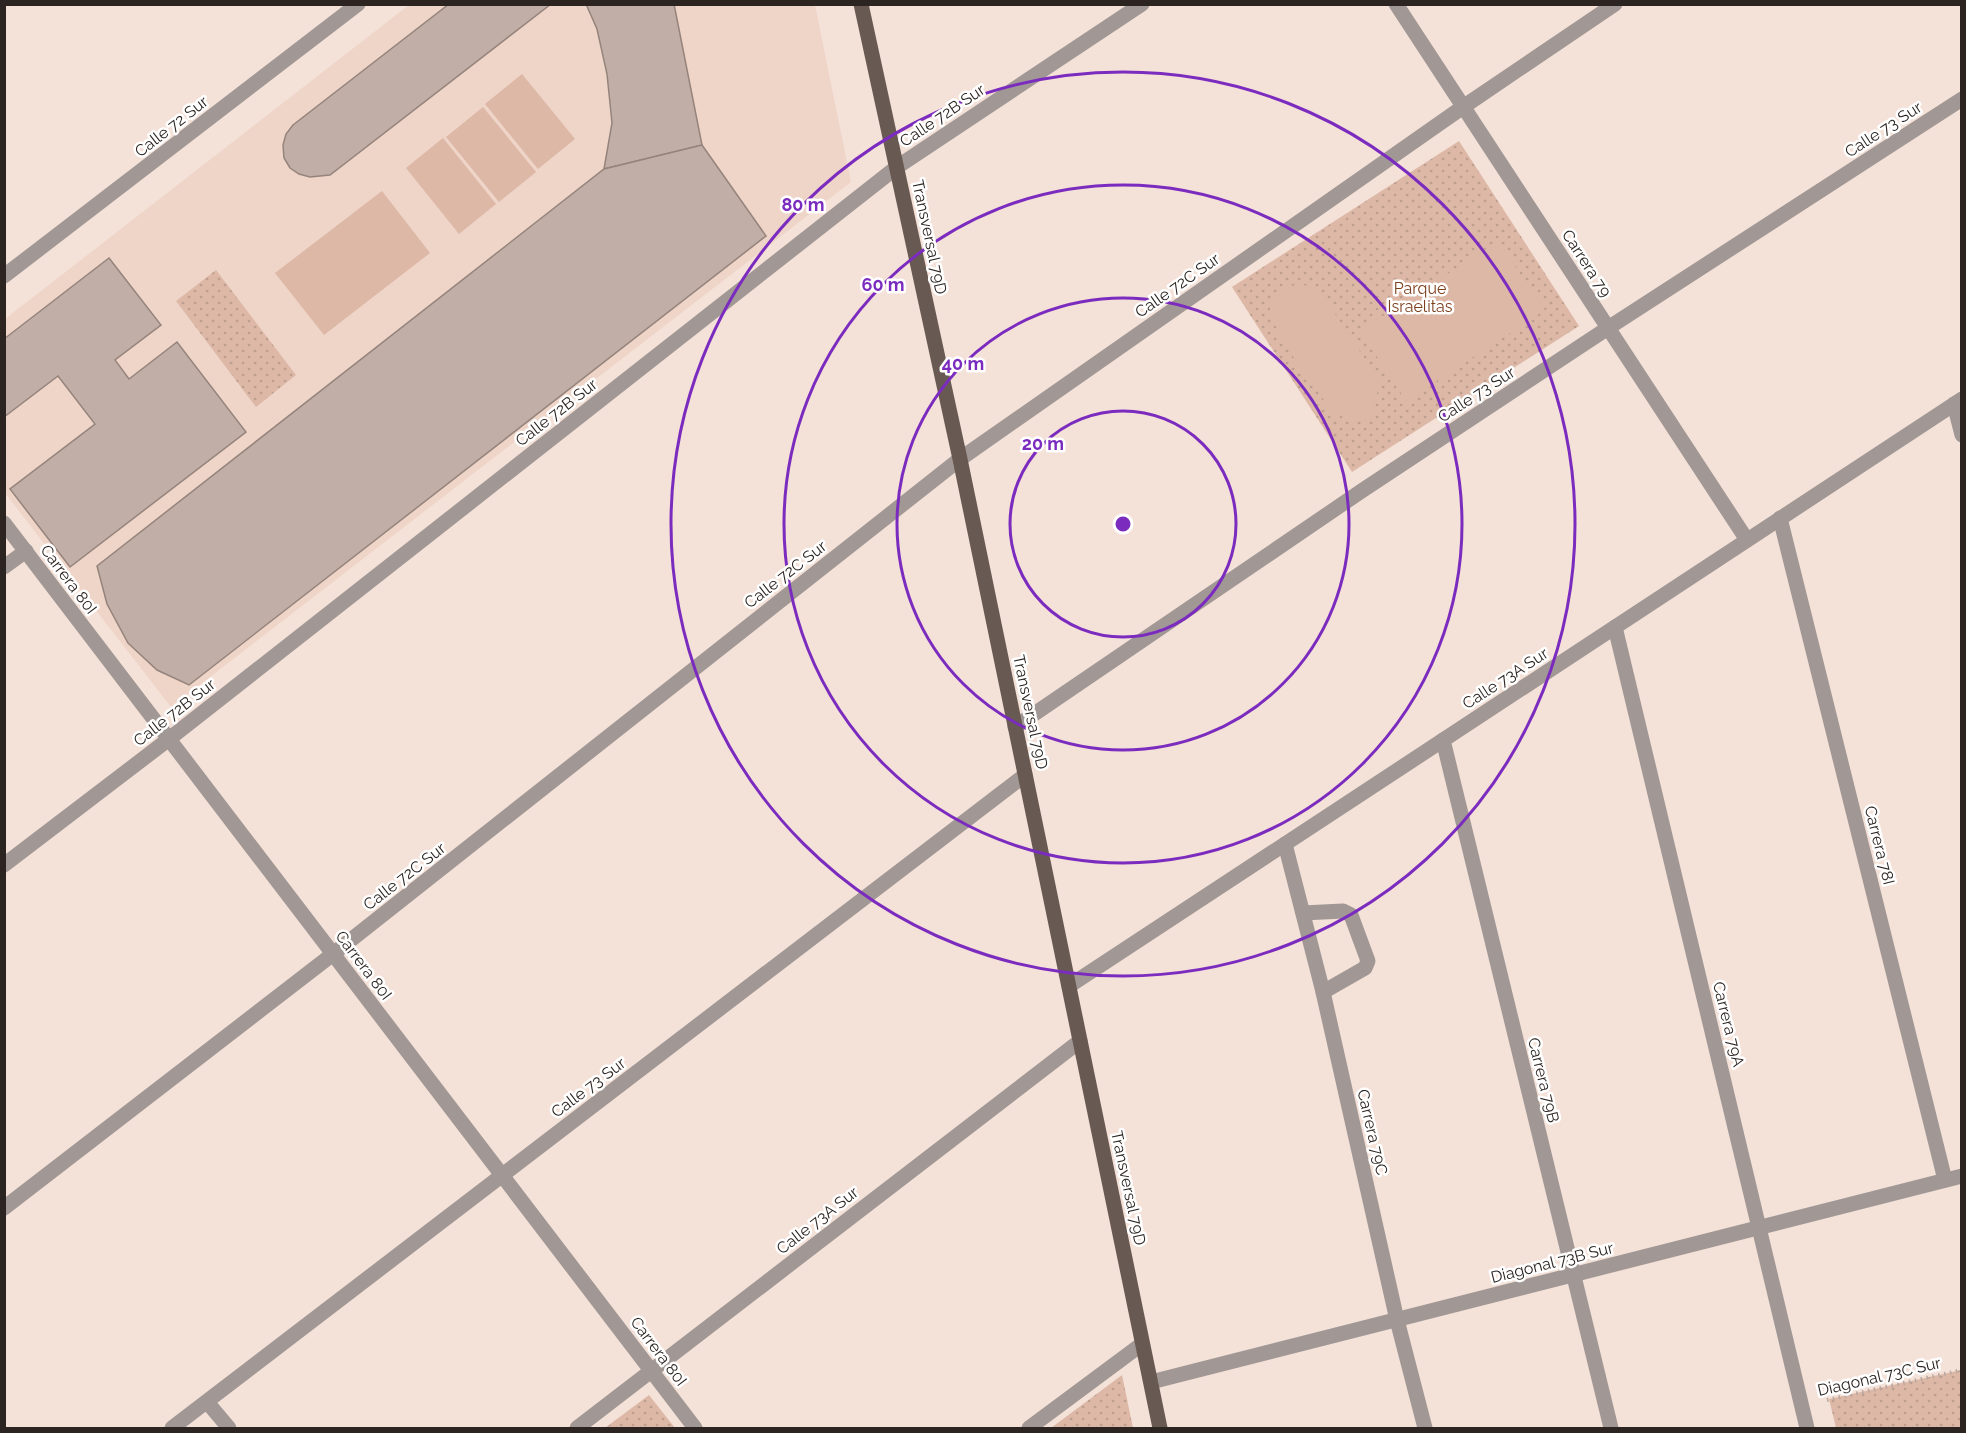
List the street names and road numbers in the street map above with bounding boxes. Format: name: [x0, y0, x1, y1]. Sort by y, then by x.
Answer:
street label: Calle 72B Sur: [896, 80, 989, 151]
street label: Calle 72 Sur: [131, 92, 212, 161]
street label: Calle 73 Sur: [1841, 97, 1926, 161]
street label: Transversal 79D: [908, 178, 951, 296]
street label: Carrera 79: [1558, 226, 1615, 300]
street label: Calle 72C Sur: [1131, 249, 1223, 321]
street label: Calle 73 Sur: [1434, 362, 1519, 426]
street label: Calle 72B Sur: [512, 374, 601, 450]
street label: Calle 72C Sur: [741, 536, 830, 612]
street label: Carrera 80I: [36, 541, 101, 618]
street label: Calle 73A Sur: [1459, 644, 1552, 713]
street label: Transversal 79D: [1009, 653, 1052, 771]
street label: Calle 72B Sur: [130, 674, 219, 750]
street label: Carrera 78I: [1861, 804, 1898, 886]
street label: Calle 72C Sur: [360, 838, 449, 914]
street label: Carrera 80I: [331, 927, 396, 1004]
street label: Carrera 79A: [1709, 980, 1748, 1069]
street label: Carrera 79B: [1524, 1036, 1563, 1125]
street label: Calle 73 Sur: [547, 1053, 629, 1121]
street label: Carrera 79C: [1353, 1087, 1392, 1177]
street label: Transversal 79D: [1107, 1129, 1150, 1247]
street label: Calle 73A Sur: [773, 1182, 862, 1258]
street label: Diagonal 73B Sur: [1489, 1238, 1616, 1287]
street label: Carrera 80I: [626, 1313, 691, 1390]
street label: Diagonal 73C Sur: [1816, 1353, 1943, 1400]

